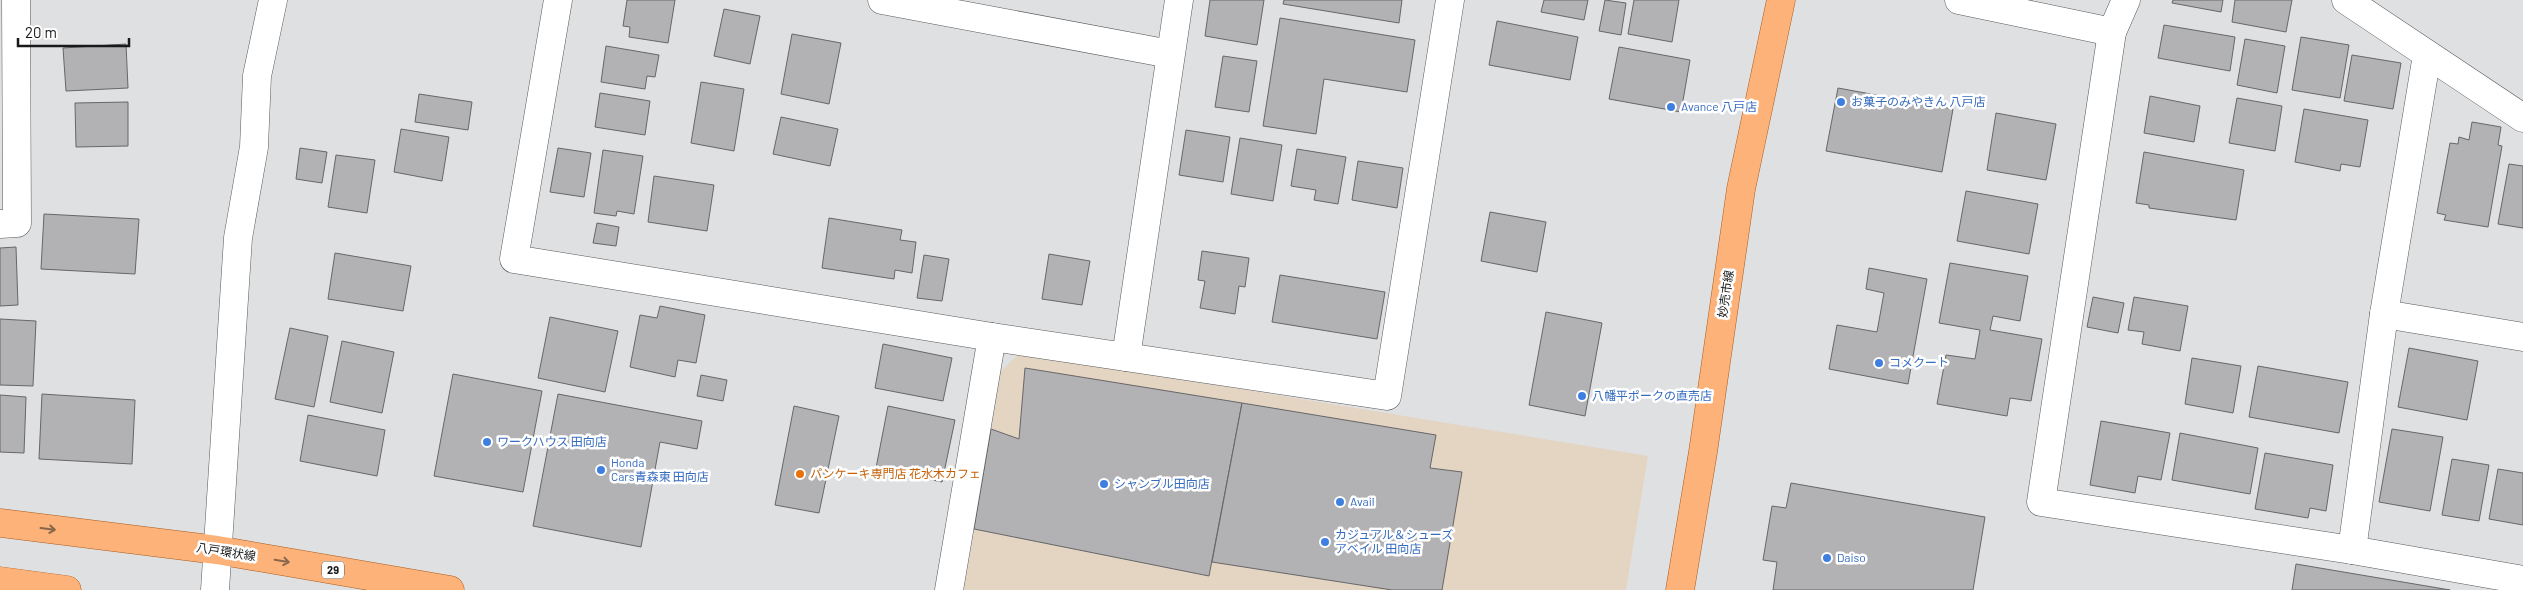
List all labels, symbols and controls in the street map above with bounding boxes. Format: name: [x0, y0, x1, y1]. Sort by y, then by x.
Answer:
scale bar: [18, 15, 129, 47]
text: 20 m: [25, 23, 57, 41]
place label: お菓子のみやきん 八戸店: [1851, 94, 1985, 108]
marker: お菓子のみやきん 八戸店: [1835, 96, 1847, 108]
place label: Avance 八戸店: [1681, 99, 1757, 113]
marker: Avance 八戸店: [1665, 101, 1677, 113]
street label: 妙売市線: [1715, 269, 1735, 319]
place label: コメクート: [1889, 355, 1949, 369]
marker: コメクート: [1873, 357, 1885, 369]
place label: 八幡平ポークの直売店: [1592, 388, 1712, 402]
marker: 八幡平ポークの直売店: [1576, 390, 1588, 402]
place label: ワークハウス 田向店: [497, 434, 607, 448]
marker: ワークハウス 田向店: [481, 436, 493, 448]
place label: Honda Cars青森東 田向店: [611, 455, 709, 483]
marker: Honda Cars青森東 田向店: [595, 464, 607, 476]
place label: パンケーキ専門店 花水木カフェ: [810, 466, 981, 480]
marker: パンケーキ専門店 花水木カフェ: [794, 468, 806, 480]
place label: シャンブル田向店: [1114, 476, 1210, 490]
marker: シャンブル田向店: [1098, 478, 1110, 490]
place label: Avail: [1350, 494, 1374, 508]
marker: Avail: [1334, 496, 1346, 508]
one-way arrow: [40, 524, 56, 534]
place label: カジュアル＆シューズ アベイル 田向店: [1335, 527, 1453, 555]
marker: カジュアル＆シューズ アベイル 田向店: [1319, 536, 1331, 548]
street label: 八戸環状線: [195, 539, 257, 563]
place label: Daiso: [1837, 550, 1866, 564]
marker: Daiso: [1821, 552, 1833, 564]
one-way arrow: [273, 557, 289, 567]
road number: 29: [322, 562, 344, 578]

